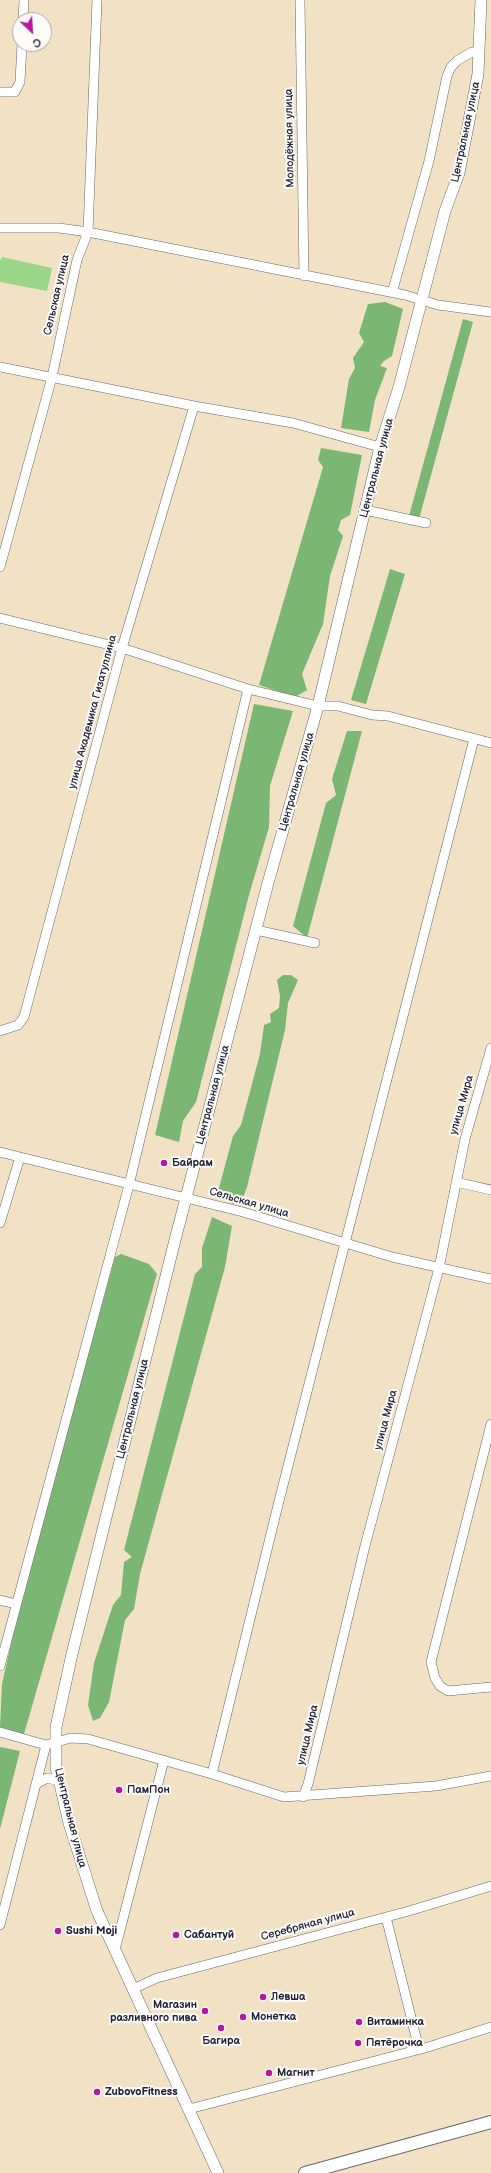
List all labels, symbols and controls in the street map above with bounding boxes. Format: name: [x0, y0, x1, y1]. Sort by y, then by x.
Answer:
north arrow: [12, 12, 52, 52]
text: С: [31, 35, 43, 50]
street label: Центральная улица: [449, 80, 483, 184]
street label: Молодёжная улица: [283, 88, 297, 188]
street label: Сельская улица: [41, 253, 73, 337]
street label: Центральная улица: [357, 417, 397, 519]
street label: улица Академика Гизатуллина: [66, 633, 120, 791]
street label: Центральная улица: [277, 731, 317, 833]
street label: Центральная улица: [193, 1044, 233, 1146]
street label: улица Мира: [447, 1074, 477, 1136]
place label: Байрам: [172, 1156, 213, 1170]
marker: Байрам: [159, 1158, 169, 1168]
street label: Сельская улица: [208, 1185, 290, 1221]
street label: Центральная улица: [114, 1358, 152, 1460]
street label: улица Мира: [372, 1389, 400, 1451]
street label: улица Мира: [295, 1704, 321, 1766]
street label: Центральная улица: [51, 1767, 89, 1869]
place label: ПамПон: [127, 1783, 170, 1797]
marker: ПамПон: [114, 1785, 124, 1795]
street label: Серебряная улица: [260, 1906, 356, 1944]
place label: Sushi Moji: [66, 1924, 117, 1938]
marker: Sushi Moji: [53, 1926, 63, 1936]
place label: Сабантуй: [184, 1928, 234, 1942]
marker: Сабантуй: [171, 1930, 181, 1940]
place label: Левша: [271, 1990, 305, 2004]
marker: Левша: [258, 1992, 268, 2002]
place label: Магазин разливного пива: [110, 1998, 197, 2024]
marker: Магазин разливного пива: [200, 2006, 210, 2016]
place label: Монетка: [251, 2010, 296, 2024]
marker: Монетка: [238, 2012, 248, 2022]
place label: Витаминка: [367, 2015, 424, 2029]
marker: Витаминка: [354, 2017, 364, 2027]
marker: Багира: [216, 2023, 226, 2033]
place label: Багира: [202, 2034, 240, 2048]
place label: Пятёрочка: [366, 2036, 423, 2050]
marker: Пятёрочка: [353, 2038, 363, 2048]
place label: Магнит: [277, 2066, 315, 2080]
marker: Магнит: [264, 2068, 274, 2078]
place label: ZubovoFitness: [105, 2085, 178, 2099]
marker: ZubovoFitness: [92, 2087, 102, 2097]

